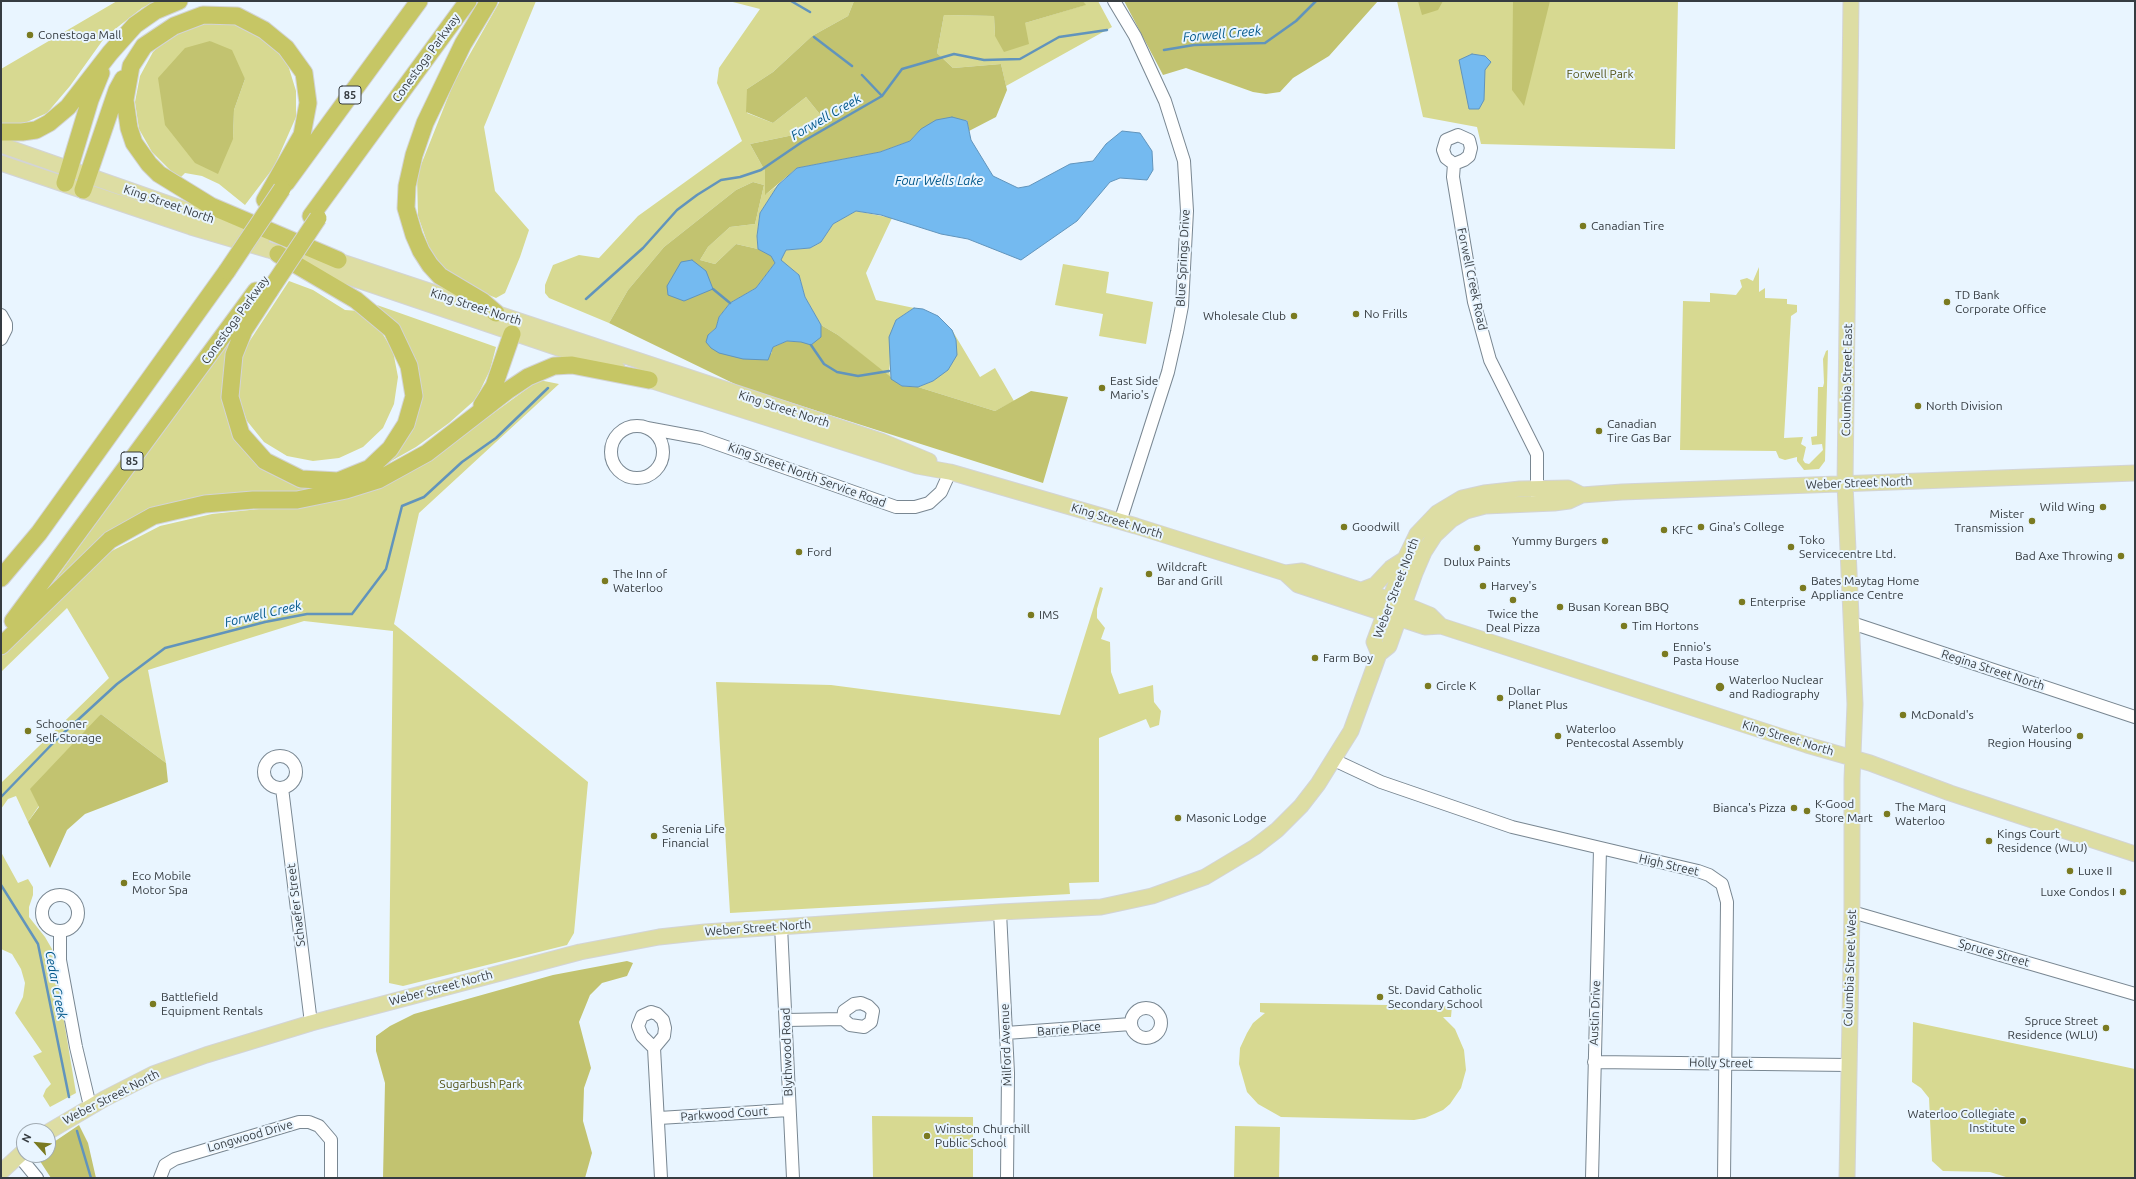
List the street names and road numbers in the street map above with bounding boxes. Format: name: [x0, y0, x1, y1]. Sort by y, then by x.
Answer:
street label: Conestoga Parkway: [389, 11, 463, 105]
road number: 85: [339, 86, 361, 104]
street label: King Street North: [122, 182, 216, 226]
street label: Blue Springs Drive: [1173, 209, 1193, 307]
street label: Forwell Creek Road: [1454, 226, 1490, 332]
street label: Conestoga Parkway: [198, 273, 272, 367]
street label: King Street North: [429, 285, 523, 329]
street label: Columbia Street East: [1839, 324, 1855, 436]
street label: King Street North: [737, 387, 831, 431]
street label: King Street North Service Road: [726, 440, 888, 510]
road number: 85: [121, 452, 143, 470]
street label: Weber Street North: [1806, 474, 1912, 492]
street label: King Street North: [1070, 500, 1164, 542]
street label: Weber Street North: [1370, 536, 1422, 640]
street label: Regina Street North: [1940, 647, 2046, 693]
street label: King Street North: [1741, 717, 1835, 759]
street label: High Street: [1638, 851, 1700, 879]
street label: Schaefer Street: [284, 863, 308, 947]
street label: Columbia Street West: [1841, 909, 1859, 1027]
street label: Weber Street North: [704, 917, 812, 939]
street label: Spruce Street: [1957, 936, 2031, 970]
street label: Weber Street North: [388, 967, 494, 1009]
street label: Austin Drive: [1587, 980, 1603, 1046]
street label: Milford Avenue: [997, 1003, 1015, 1087]
street label: Blythwood Road: [778, 1007, 796, 1097]
street label: Barrie Place: [1037, 1019, 1101, 1039]
street label: Holly Street: [1689, 1055, 1753, 1071]
street label: Weber Street North: [60, 1066, 162, 1128]
street label: Parkwood Court: [680, 1104, 768, 1124]
street label: Longwood Drive: [206, 1117, 294, 1155]

